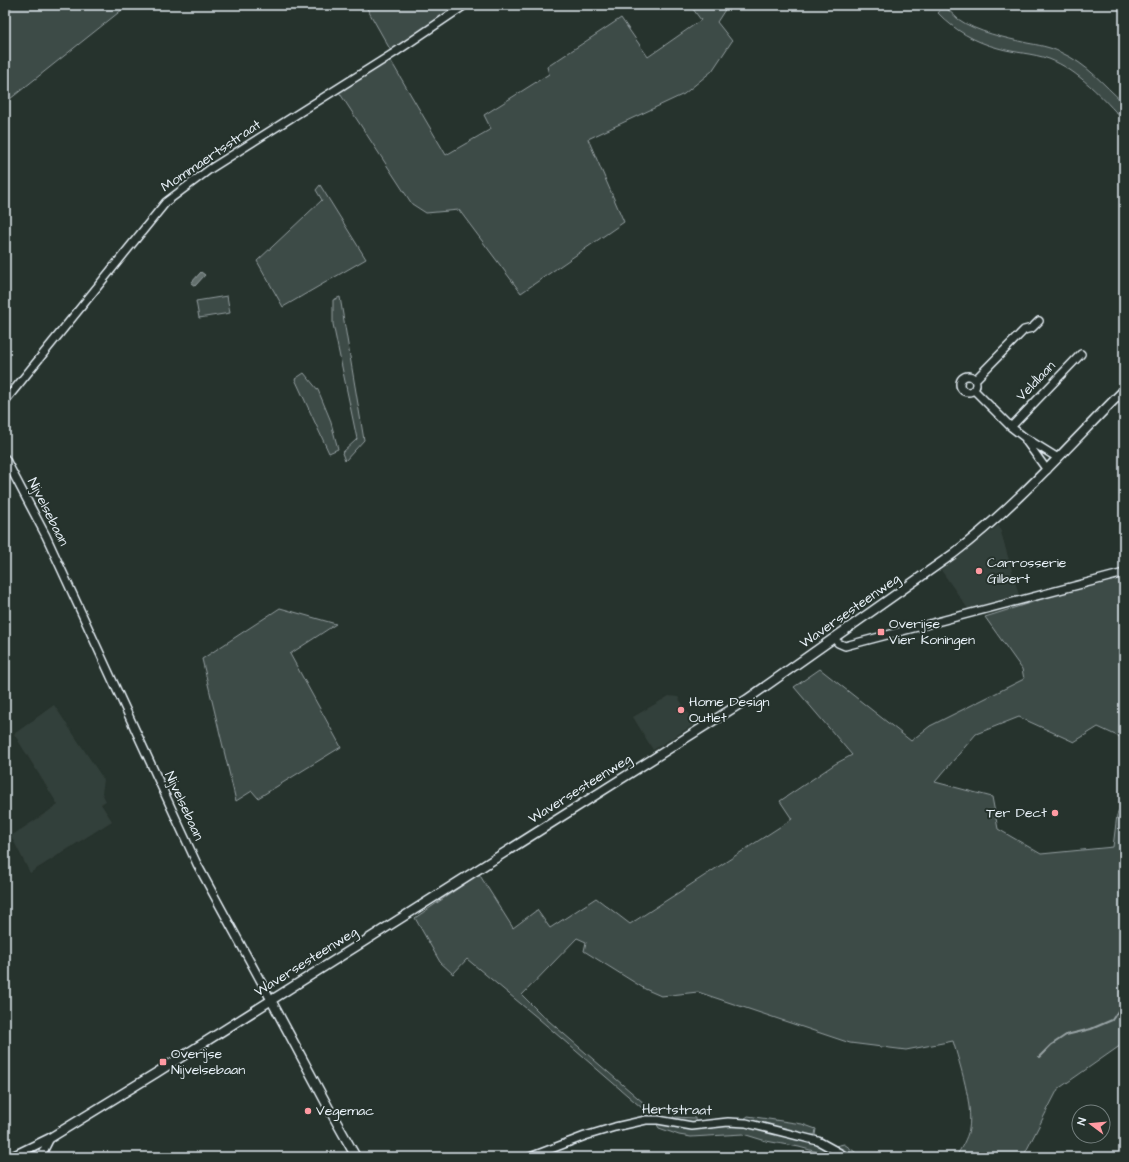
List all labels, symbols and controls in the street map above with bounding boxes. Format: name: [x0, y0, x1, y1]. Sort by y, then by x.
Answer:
street label: Mommaertsstraat: [157, 115, 265, 197]
street label: Veldlaan: [1012, 356, 1060, 406]
street label: Nijvelsebaan: [22, 474, 74, 550]
place label: Carrosserie Gilbert: [987, 553, 1067, 589]
marker: Carrosserie Gilbert: [974, 566, 984, 576]
street label: Waversesteenweg: [796, 569, 904, 653]
place label: Overijse Vier Koningen: [889, 614, 975, 650]
marker: Overijse Vier Koningen: [876, 627, 886, 637]
place label: Home Design Outlet: [689, 692, 769, 728]
marker: Home Design Outlet: [676, 705, 686, 715]
street label: Waversesteenweg: [524, 749, 636, 829]
street label: Nijvelsebaan: [159, 768, 209, 844]
place label: Ter Dect: [986, 803, 1047, 823]
marker: Ter Dect: [1050, 808, 1060, 818]
street label: Waversesteenweg: [250, 922, 362, 1002]
place label: Overijse Nijvelsebaan: [171, 1044, 245, 1080]
marker: Overijse Nijvelsebaan: [158, 1057, 168, 1067]
street label: Hertstraat: [642, 1099, 712, 1121]
place label: Vegemac: [316, 1101, 374, 1121]
north arrow: [1071, 1104, 1111, 1144]
marker: Vegemac: [303, 1106, 313, 1116]
text: N: [1074, 1116, 1090, 1127]

